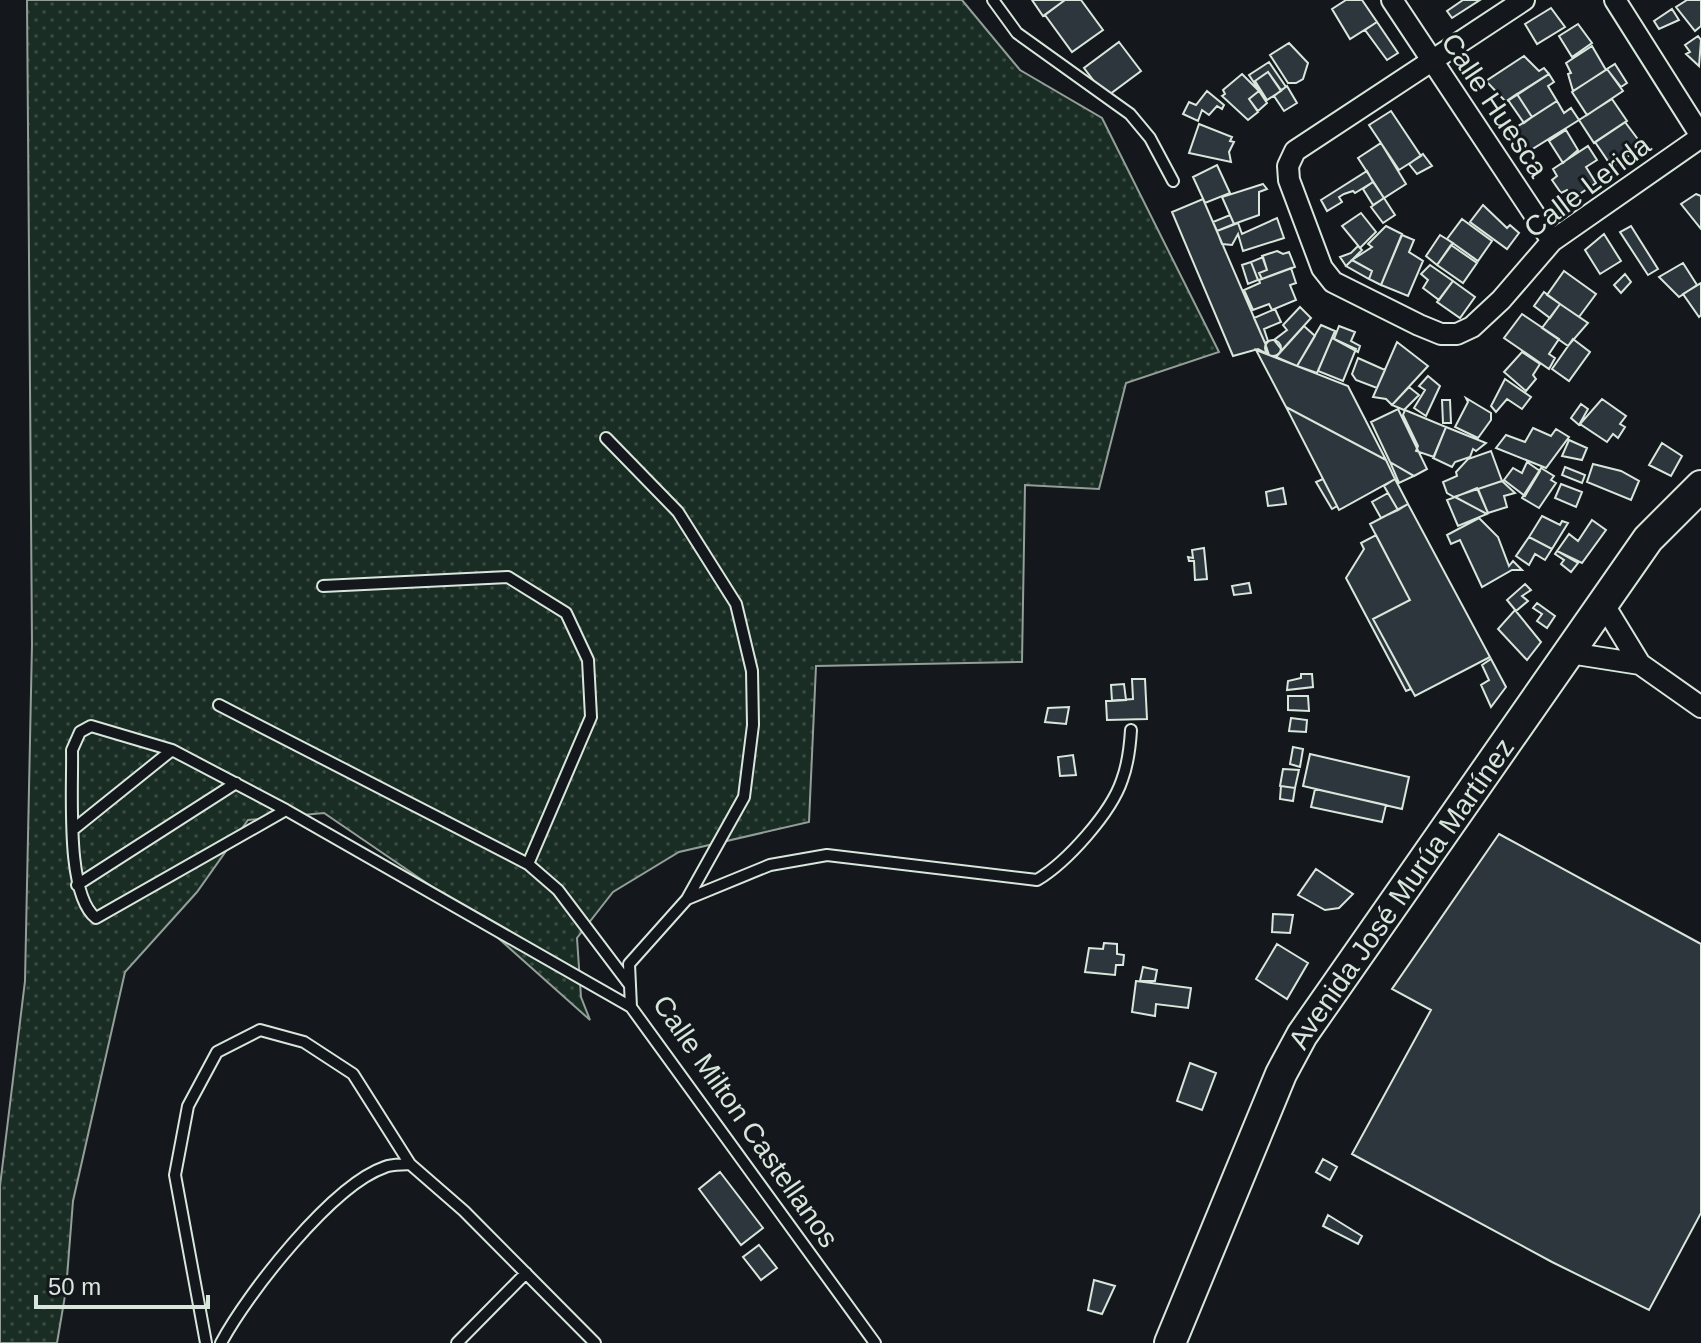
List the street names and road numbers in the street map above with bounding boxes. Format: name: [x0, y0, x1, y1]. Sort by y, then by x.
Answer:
street label: Calle Huesca: [1435, 28, 1554, 183]
street label: Calle Lerida: [1518, 129, 1657, 244]
street label: Avenida José Murúa Martínez: [1283, 732, 1520, 1054]
street label: Calle Milton Castellanos: [647, 989, 844, 1253]

